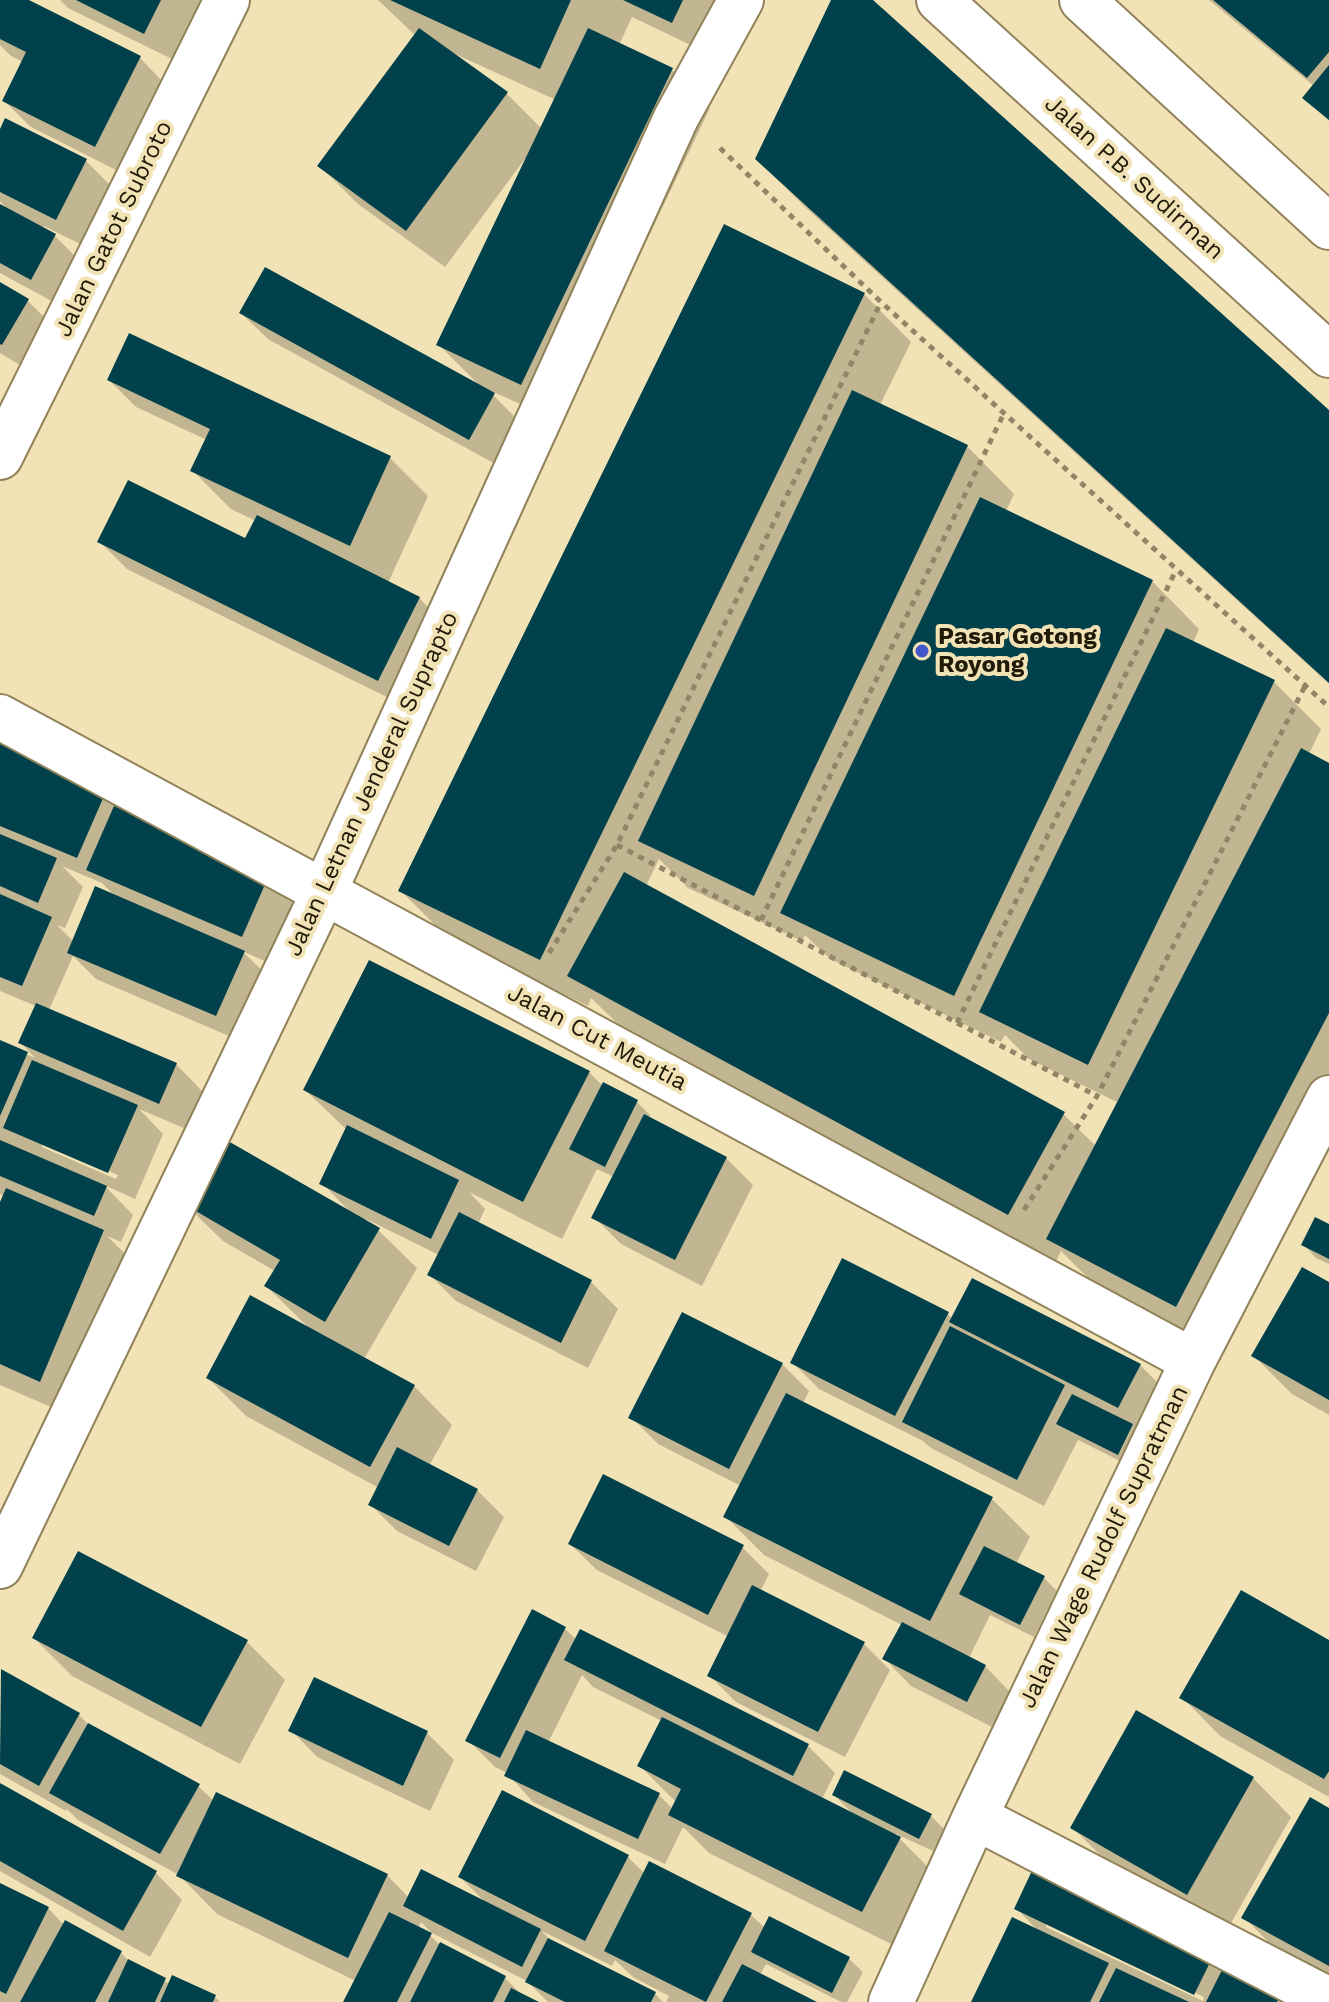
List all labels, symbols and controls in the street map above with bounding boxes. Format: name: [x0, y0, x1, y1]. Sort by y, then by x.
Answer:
street label: Jalan P.B. Sudirman: [1038, 90, 1230, 266]
street label: Jalan Gatot Subroto: [49, 116, 179, 342]
street label: Jalan Letnan Jenderal Suprapto: [279, 607, 465, 961]
place label: Pasar Gotong Royong: [938, 623, 1097, 679]
marker: Pasar Gotong Royong: [913, 642, 931, 660]
street label: Jalan Cut Meutia: [502, 979, 692, 1097]
street label: Jalan Wage Rudolf Supratman: [1013, 1381, 1195, 1713]

